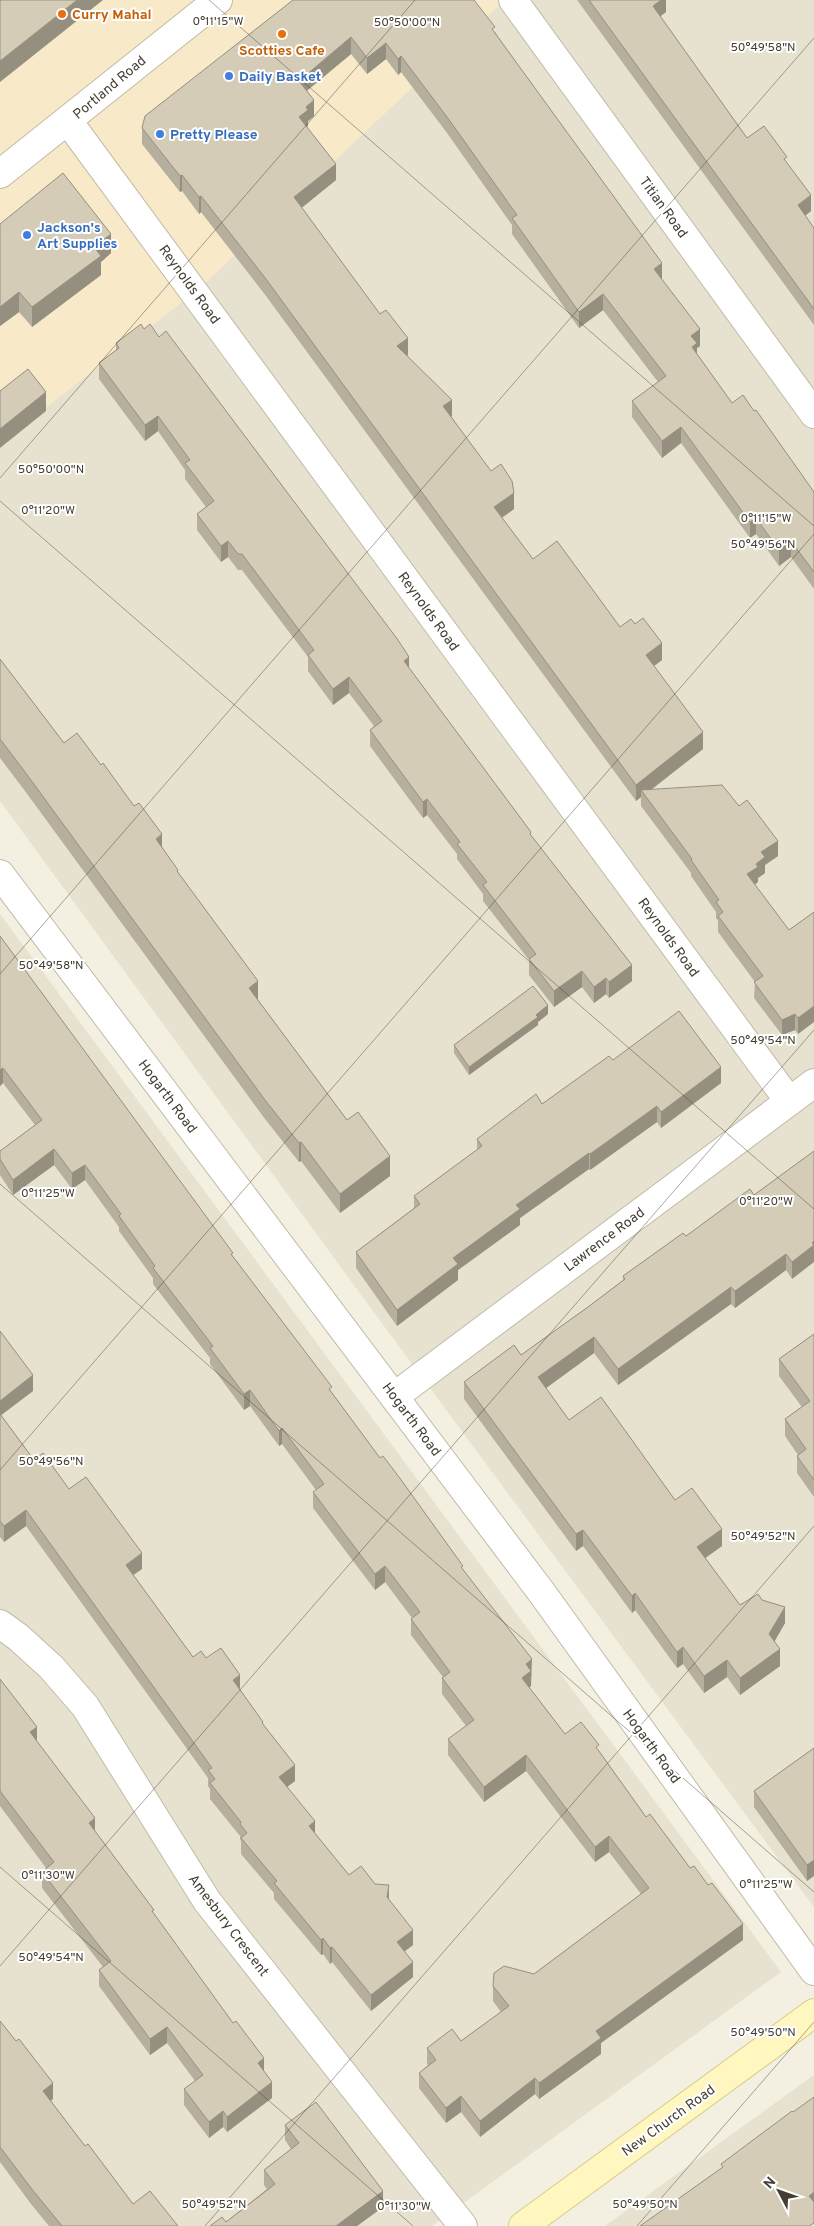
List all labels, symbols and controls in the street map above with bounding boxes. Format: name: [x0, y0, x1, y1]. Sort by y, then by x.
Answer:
place label: Curry Mahal: [72, 7, 152, 24]
marker: Curry Mahal: [56, 8, 68, 20]
text: 0°11'15"W: [193, 14, 243, 30]
text: 50°50'00"N: [374, 15, 440, 31]
marker: Scotties Cafe: [276, 28, 288, 40]
text: 50°49'58"N: [730, 40, 796, 56]
place label: Scotties Cafe: [239, 43, 325, 60]
street label: Portland Road: [70, 53, 150, 124]
place label: Daily Basket: [239, 69, 321, 86]
marker: Daily Basket: [223, 70, 235, 82]
place label: Pretty Please: [170, 127, 258, 144]
marker: Pretty Please: [154, 128, 166, 140]
street label: Titian Road: [635, 174, 691, 242]
place label: Jackson's Art Supplies: [37, 220, 118, 253]
marker: Jackson's Art Supplies: [21, 229, 33, 241]
street label: Reynolds Road: [154, 242, 223, 328]
text: 50°50'00"N: [18, 462, 84, 478]
text: 0°11'20"W: [21, 503, 75, 519]
text: 0°11'15"W: [741, 511, 791, 527]
text: 50°49'56"N: [731, 537, 796, 553]
street label: Reynolds Road: [393, 569, 462, 655]
street label: Reynolds Road: [633, 895, 702, 981]
text: 50°49'58"N: [18, 958, 84, 974]
text: 50°49'54"N: [730, 1033, 796, 1049]
street label: Hogarth Road: [134, 1057, 200, 1137]
text: 0°11'25"W: [21, 1186, 75, 1202]
text: 0°11'20"W: [739, 1194, 793, 1210]
street label: Lawrence Road: [561, 1204, 648, 1276]
street label: Hogarth Road: [378, 1380, 444, 1460]
text: 50°49'56"N: [19, 1454, 84, 1470]
text: 50°49'52"N: [730, 1529, 796, 1545]
street label: Hogarth Road: [618, 1706, 683, 1787]
text: 0°11'30"W: [21, 1868, 75, 1884]
street label: Amesbury Crescent: [184, 1872, 272, 1980]
text: 0°11'25"W: [739, 1877, 793, 1893]
text: 50°49'54"N: [18, 1950, 84, 1966]
text: 50°49'50"N: [730, 2025, 796, 2041]
street label: New Church Road: [619, 2082, 719, 2161]
north arrow: [754, 2166, 804, 2216]
text: N: [761, 2174, 780, 2193]
text: 50°49'52"N: [181, 2197, 247, 2213]
text: 50°49'50"N: [612, 2197, 678, 2213]
text: 0°11'30"W: [377, 2199, 431, 2215]

